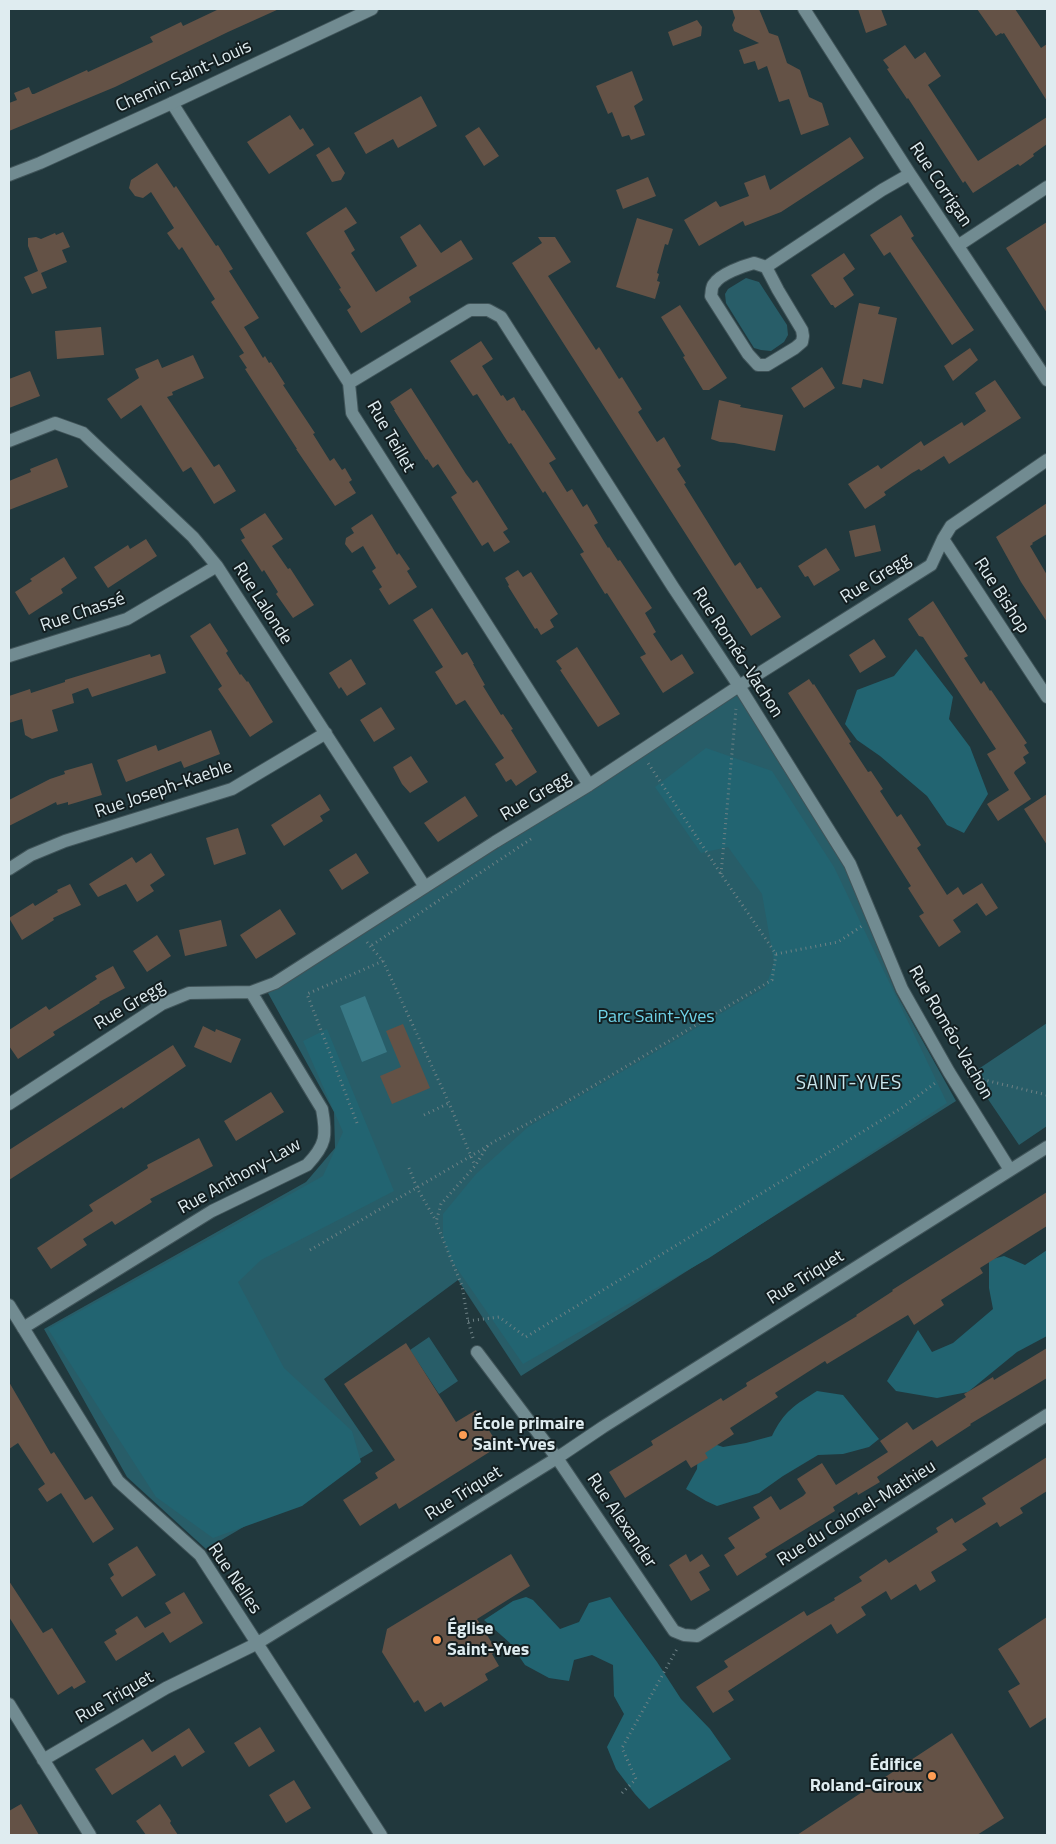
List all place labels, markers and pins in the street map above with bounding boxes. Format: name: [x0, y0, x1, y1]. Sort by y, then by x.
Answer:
place label: École primaire Saint-Yves: [473, 1414, 584, 1456]
marker: École primaire Saint-Yves: [457, 1429, 469, 1441]
place label: Église Saint-Yves: [447, 1619, 529, 1662]
marker: Église Saint-Yves: [431, 1634, 443, 1646]
place label: Édifice Roland-Giroux: [810, 1755, 922, 1798]
marker: Édifice Roland-Giroux: [926, 1770, 938, 1782]

